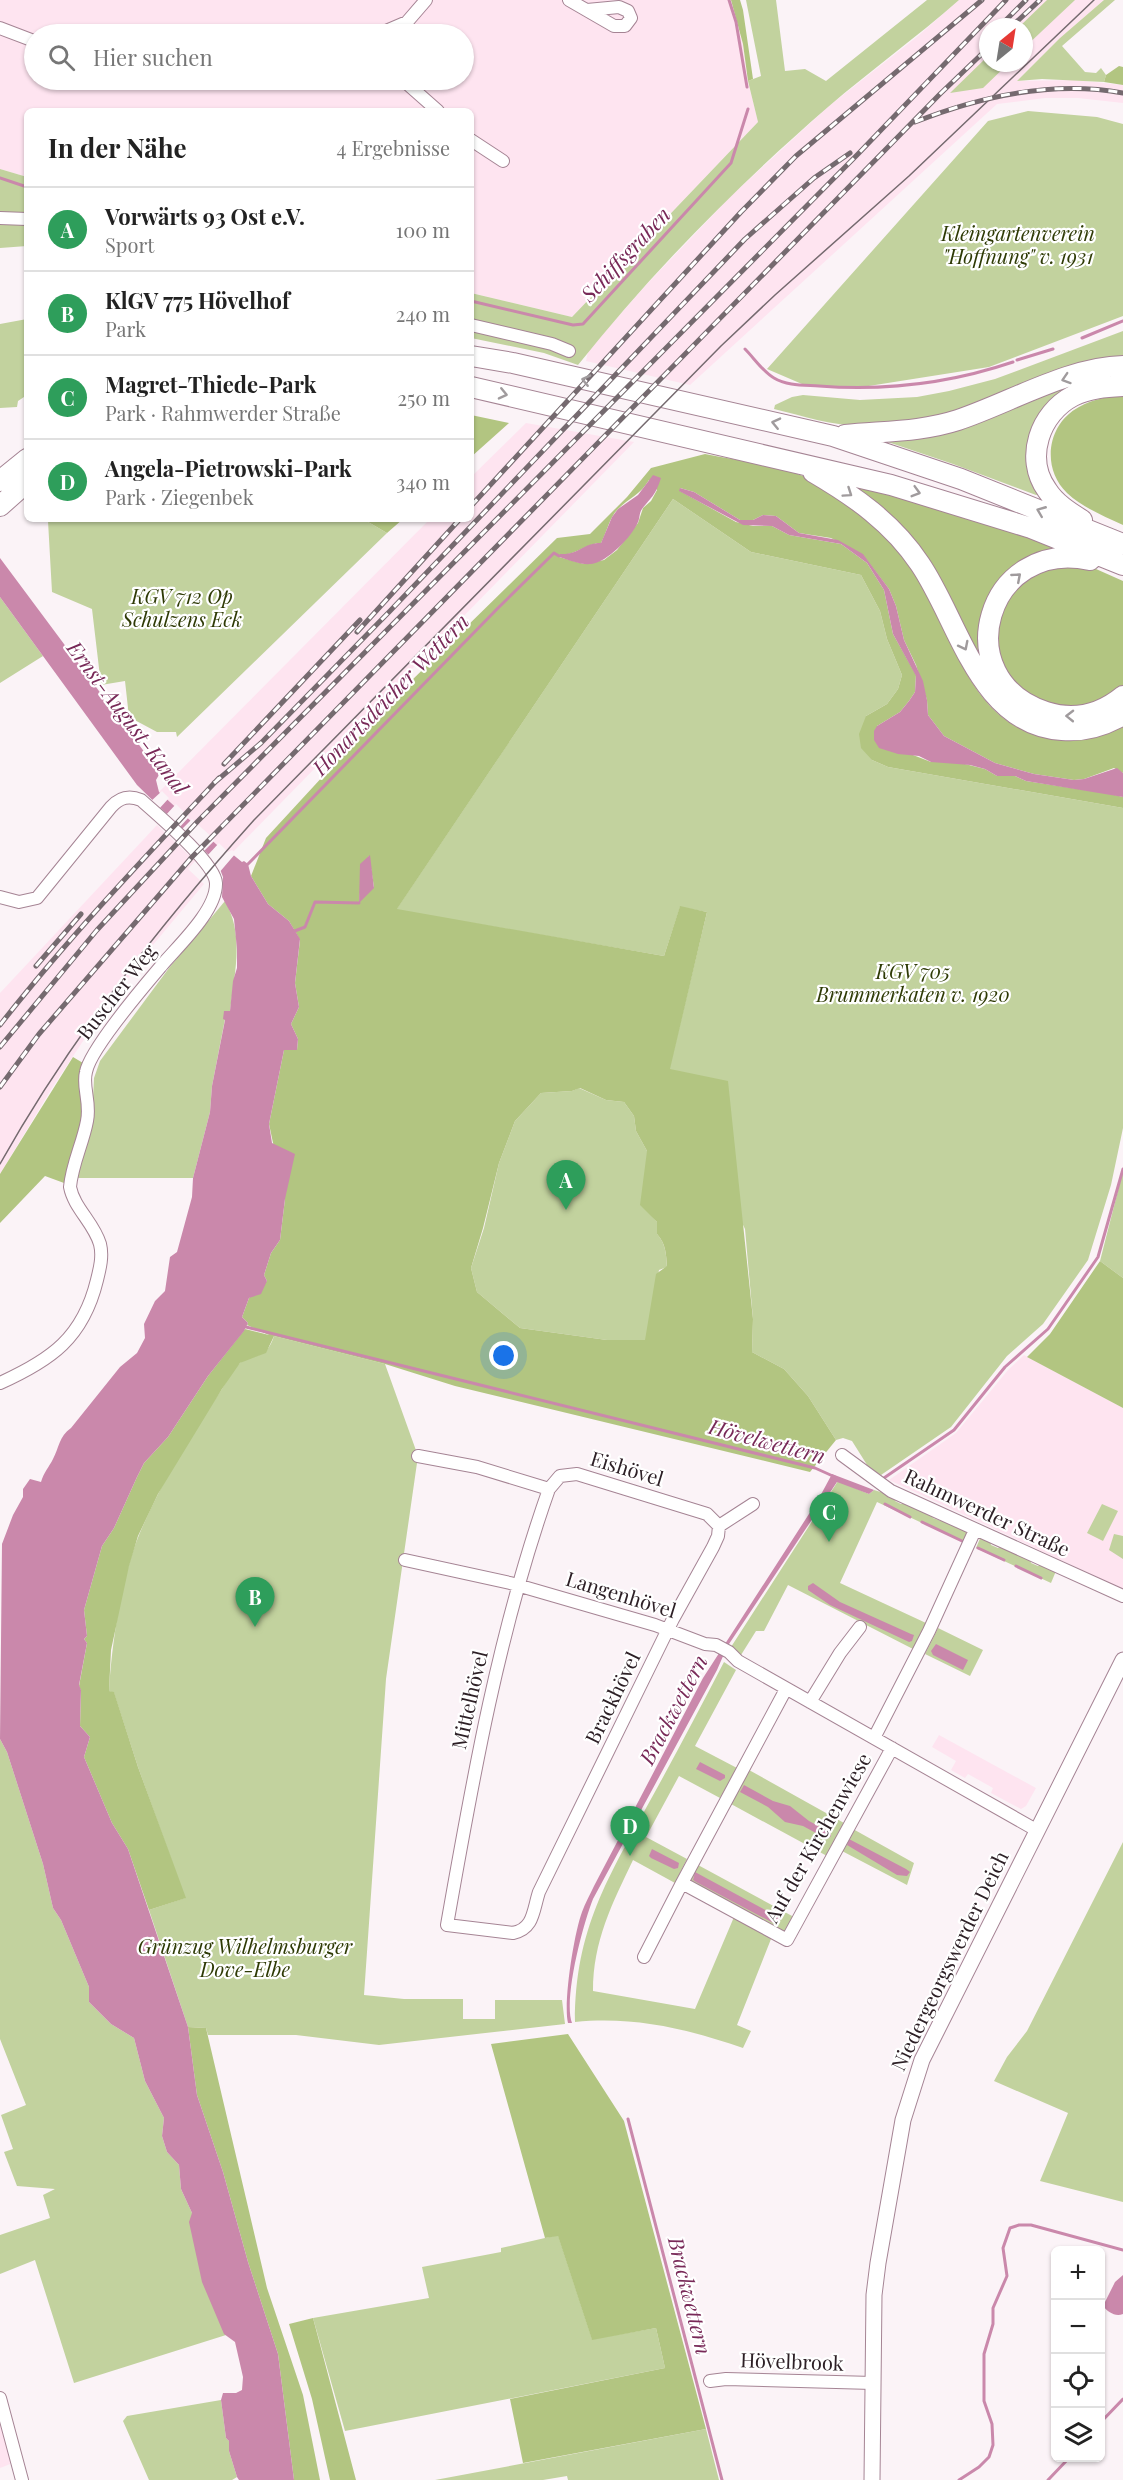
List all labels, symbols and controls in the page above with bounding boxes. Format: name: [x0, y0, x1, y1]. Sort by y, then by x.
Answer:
north arrow: [979, 18, 1033, 72]
search box: [24, 24, 474, 90]
icon: search: [45, 41, 78, 74]
text: Hier suchen: [93, 42, 213, 72]
text: In der Nähe: [48, 130, 187, 165]
text: 4 Ergebnisse: [337, 134, 450, 161]
water label: Schiffsgraben: [573, 200, 676, 308]
text: Vorwärts 93 Ost e.V.: [105, 201, 305, 231]
text: A: [61, 216, 74, 243]
text: 100 m: [396, 216, 450, 243]
park label: Kleingartenverein "Hoffnung" v. 1931: [940, 219, 1095, 269]
text: Sport: [105, 231, 154, 258]
text: KlGV 775 Hövelhof: [105, 285, 290, 315]
text: B: [61, 300, 74, 327]
text: 240 m: [396, 300, 450, 327]
text: Park: [105, 315, 146, 342]
text: Magret-Thiede-Park: [105, 369, 316, 399]
one-way arrow: [1061, 372, 1072, 384]
one-way arrow: [582, 374, 592, 387]
text: C: [60, 384, 75, 411]
text: 250 m: [397, 384, 450, 411]
one-way arrow: [498, 387, 508, 400]
text: Park · Rahmwerder Straße: [105, 399, 341, 426]
one-way arrow: [772, 418, 782, 431]
text: Angela-Pietrowski-Park: [105, 453, 352, 483]
text: D: [60, 468, 75, 495]
text: 340 m: [396, 468, 450, 495]
text: Park · Ziegenbek: [105, 483, 254, 510]
one-way arrow: [910, 485, 921, 497]
one-way arrow: [841, 486, 852, 497]
one-way arrow: [1036, 506, 1047, 518]
one-way arrow: [1010, 573, 1021, 584]
park label: KGV 712 Op Schulzens Eck: [121, 582, 242, 632]
water label: Honartsdeicher Wettern: [304, 607, 474, 781]
water label: Ernst-August-Kanal: [61, 634, 196, 800]
one-way arrow: [957, 640, 969, 651]
one-way arrow: [1065, 709, 1074, 722]
street label: Buscher Weg: [70, 937, 162, 1045]
park label: KGV 705 Brummerkaten v. 1920: [815, 957, 1010, 1007]
pin: A: [546, 1160, 586, 1210]
your location: [489, 1341, 518, 1370]
water label: Hövelwettern: [705, 1411, 829, 1469]
street label: Eishövel: [588, 1444, 668, 1492]
street label: Rahmwerder Straße: [900, 1461, 1075, 1562]
pin: C: [810, 1492, 848, 1542]
street label: Langenhövel: [563, 1564, 680, 1623]
pin: B: [236, 1578, 274, 1627]
street label: Mittelhövel: [444, 1647, 493, 1752]
street label: Brackhövel: [578, 1647, 646, 1748]
water label: Brackwettern: [631, 1649, 713, 1770]
street label: Auf der Kirchenwiese: [757, 1747, 876, 1928]
pin: D: [610, 1806, 650, 1856]
street label: Niedergeorgswerder Deich: [884, 1846, 1014, 2075]
park label: Grünzug Wilhelmsburger Dove-Elbe: [138, 1932, 354, 1982]
water label: Brackwettern: [663, 2233, 719, 2357]
map controls: [1051, 2246, 1105, 2462]
button: +: [1051, 2246, 1105, 2300]
button: −: [1051, 2300, 1105, 2354]
street label: Hövelbrook: [740, 2345, 844, 2376]
button: locate: [1051, 2354, 1105, 2408]
button: layers: [1051, 2408, 1105, 2462]

